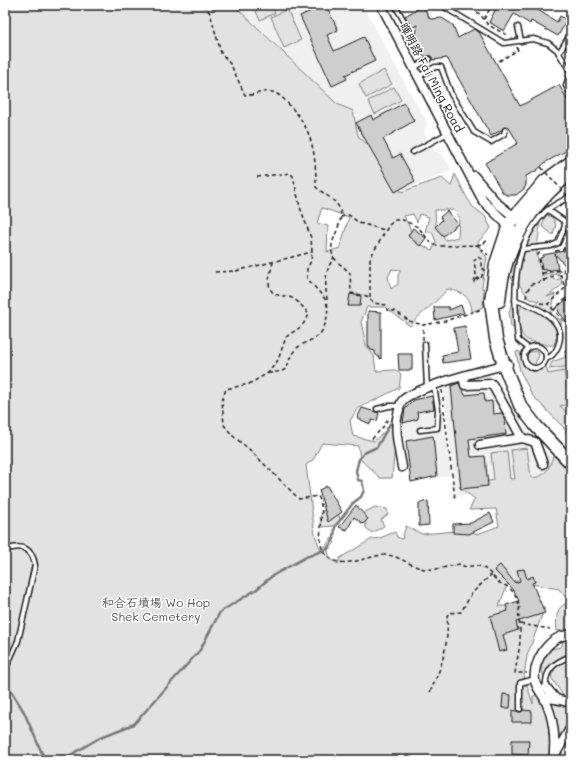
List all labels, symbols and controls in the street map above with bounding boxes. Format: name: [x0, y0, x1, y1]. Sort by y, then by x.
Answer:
street label: 暉明路 Fai Ming Road: [396, 19, 468, 135]
park label: 和合石墳場 Wo Hop Shek Cemetery: [102, 594, 210, 624]

